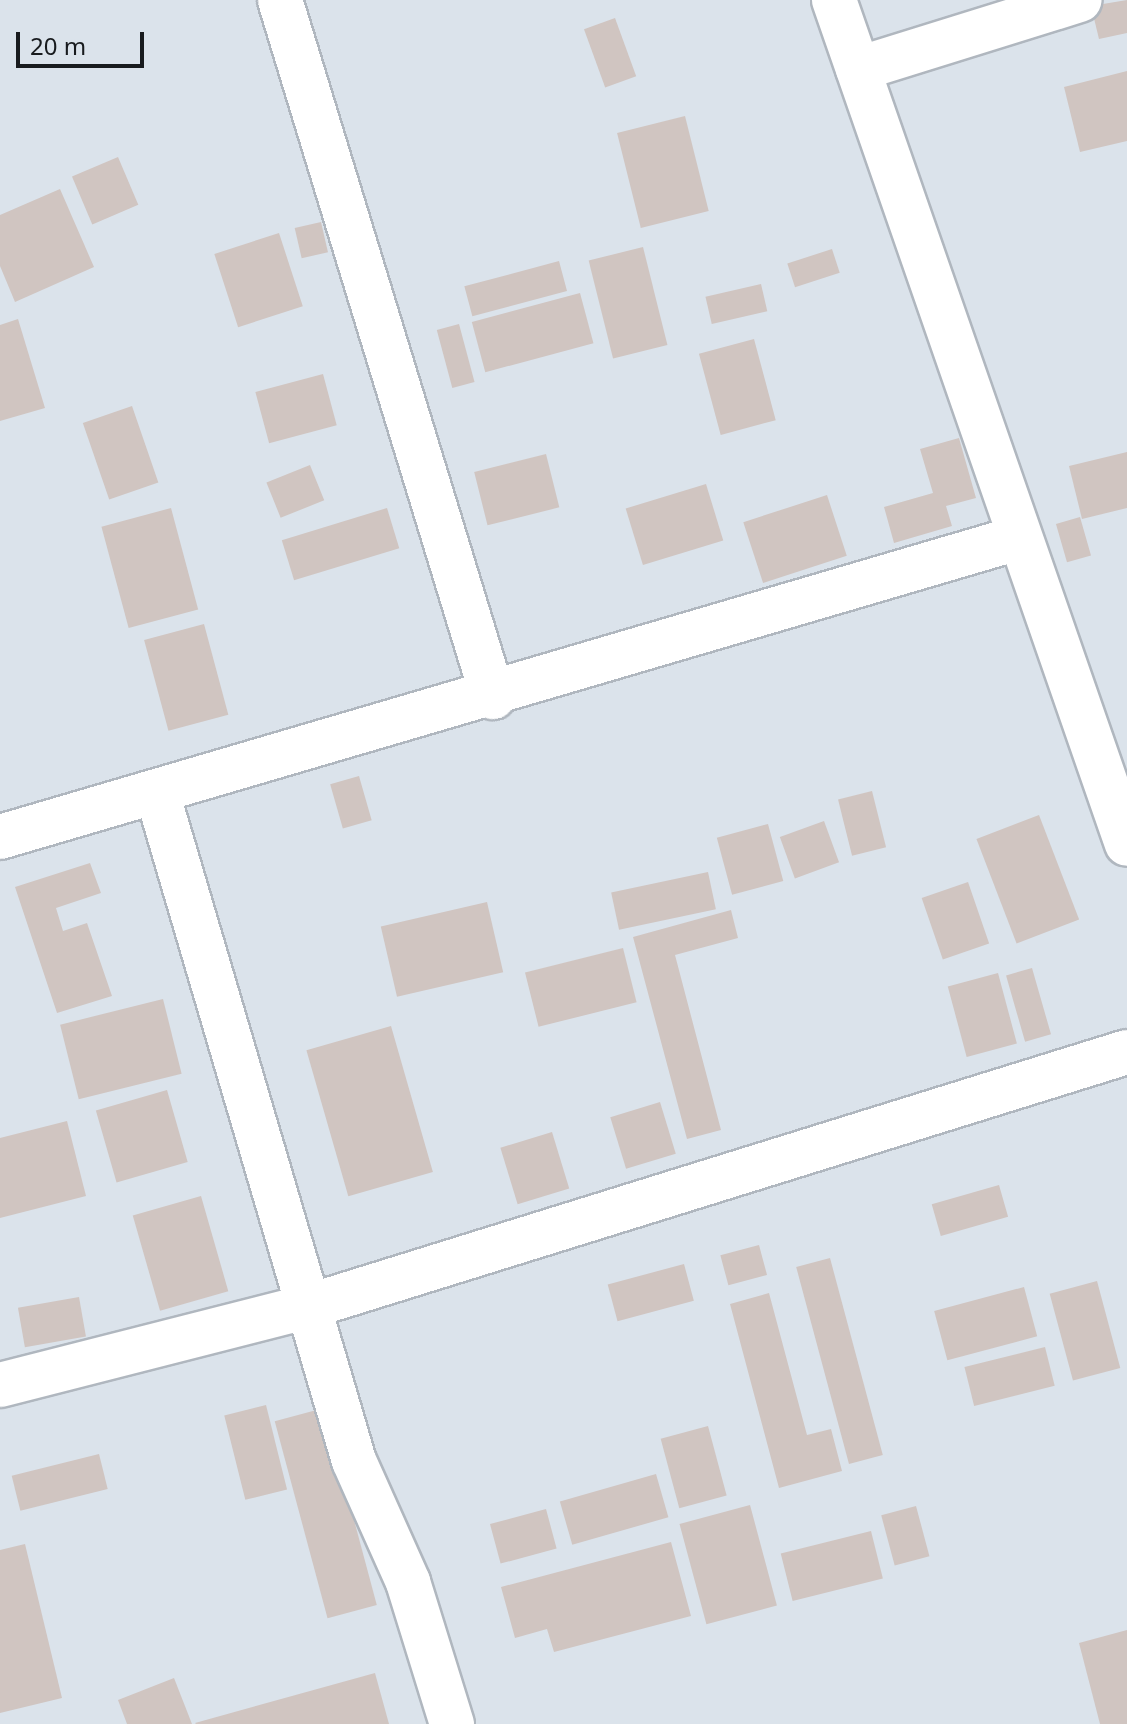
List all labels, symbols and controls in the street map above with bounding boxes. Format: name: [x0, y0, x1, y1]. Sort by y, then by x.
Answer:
scale bar: [20, 16, 148, 66]
text: 20 m: [30, 29, 86, 62]

